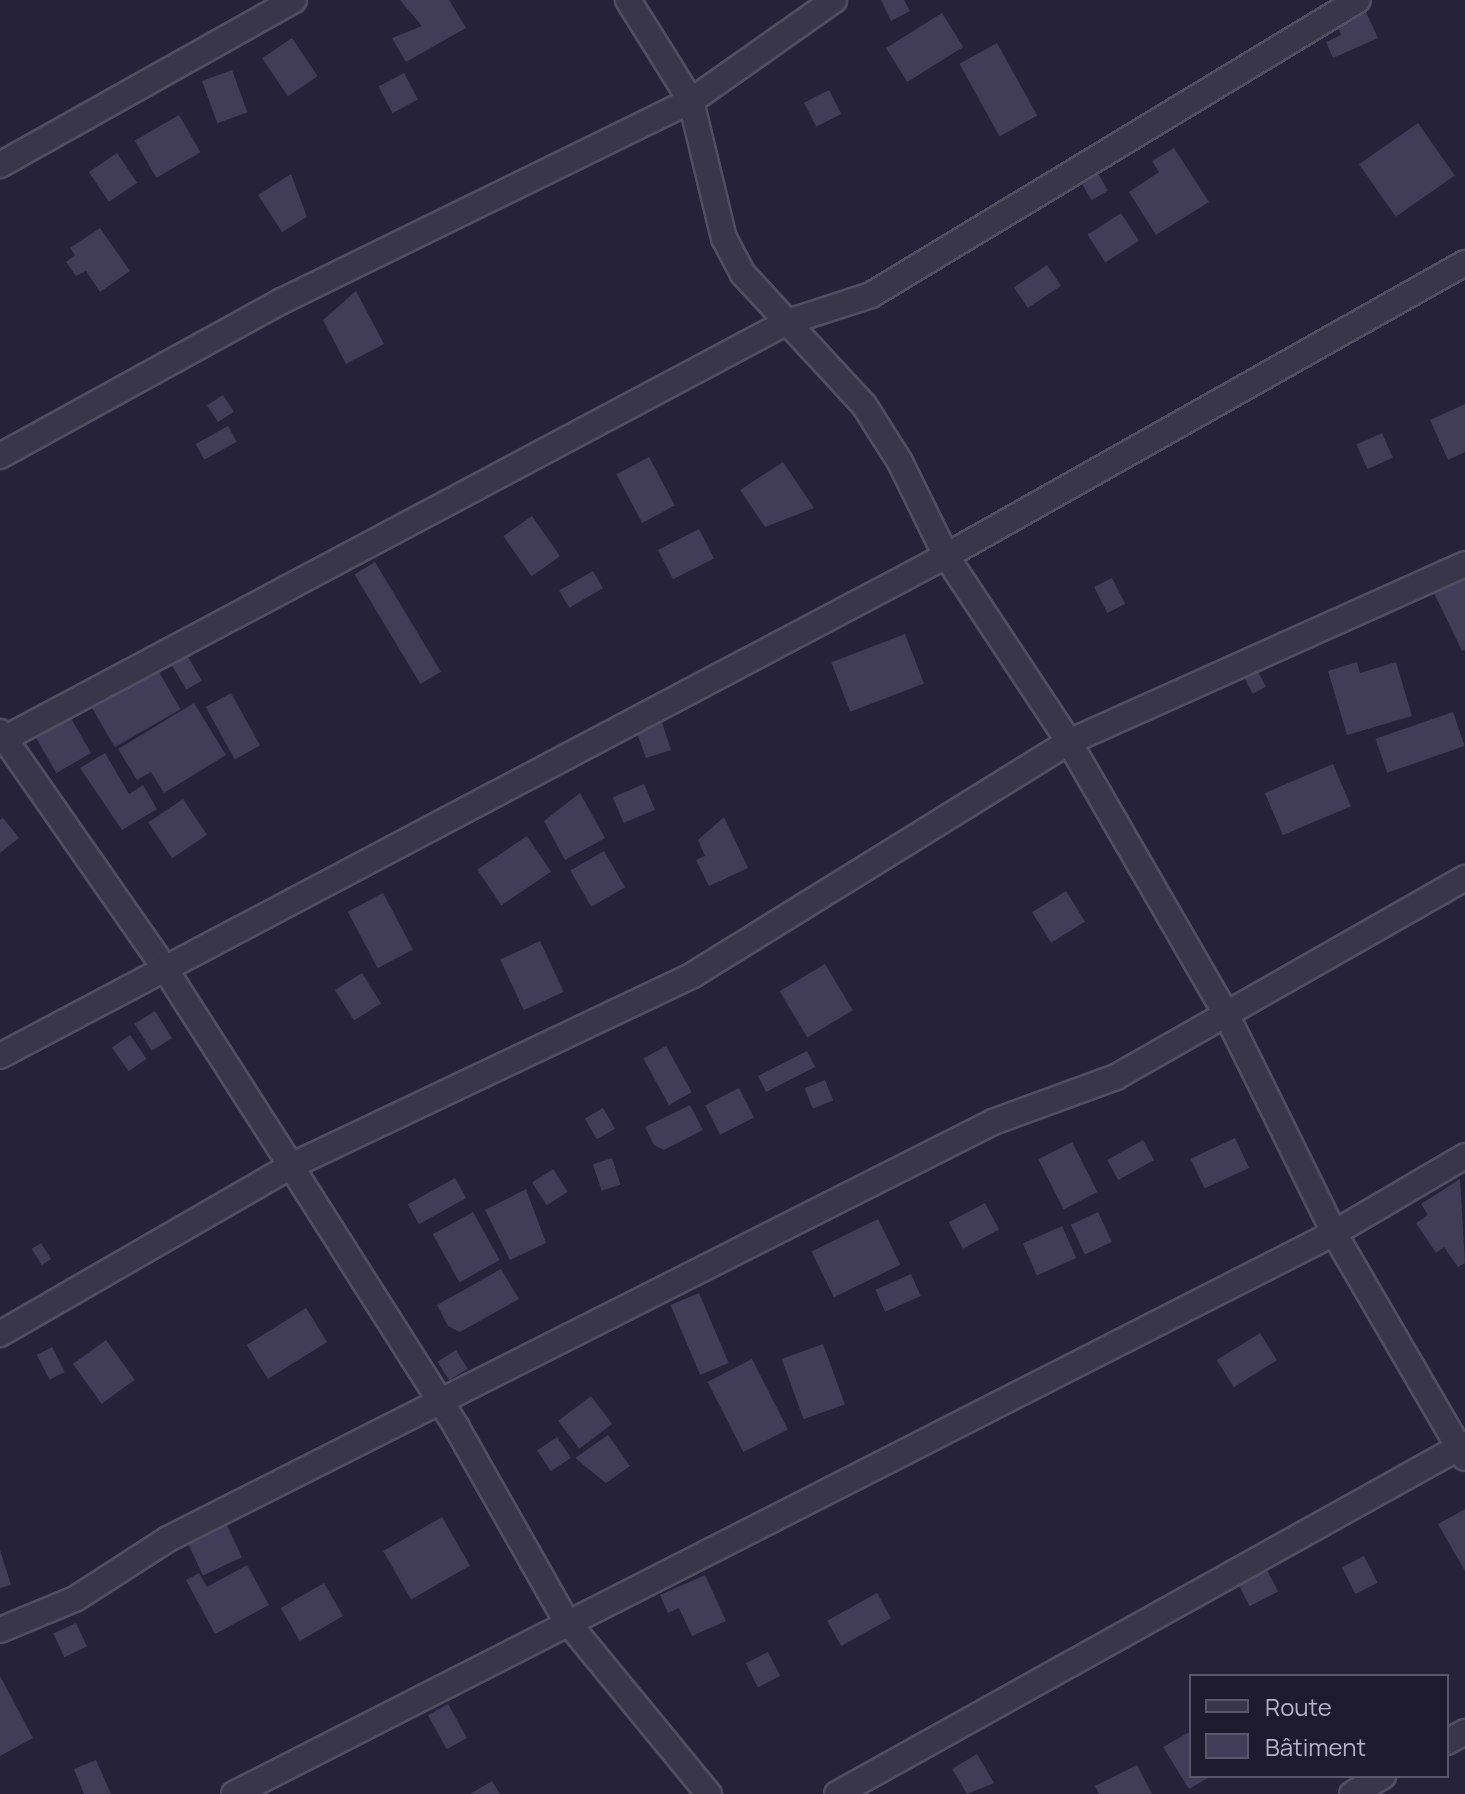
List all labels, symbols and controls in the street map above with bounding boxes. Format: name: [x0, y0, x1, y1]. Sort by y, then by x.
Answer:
legend: [1189, 1674, 1449, 1778]
text: Route: [1265, 1690, 1332, 1723]
text: Bâtiment: [1265, 1730, 1366, 1763]

